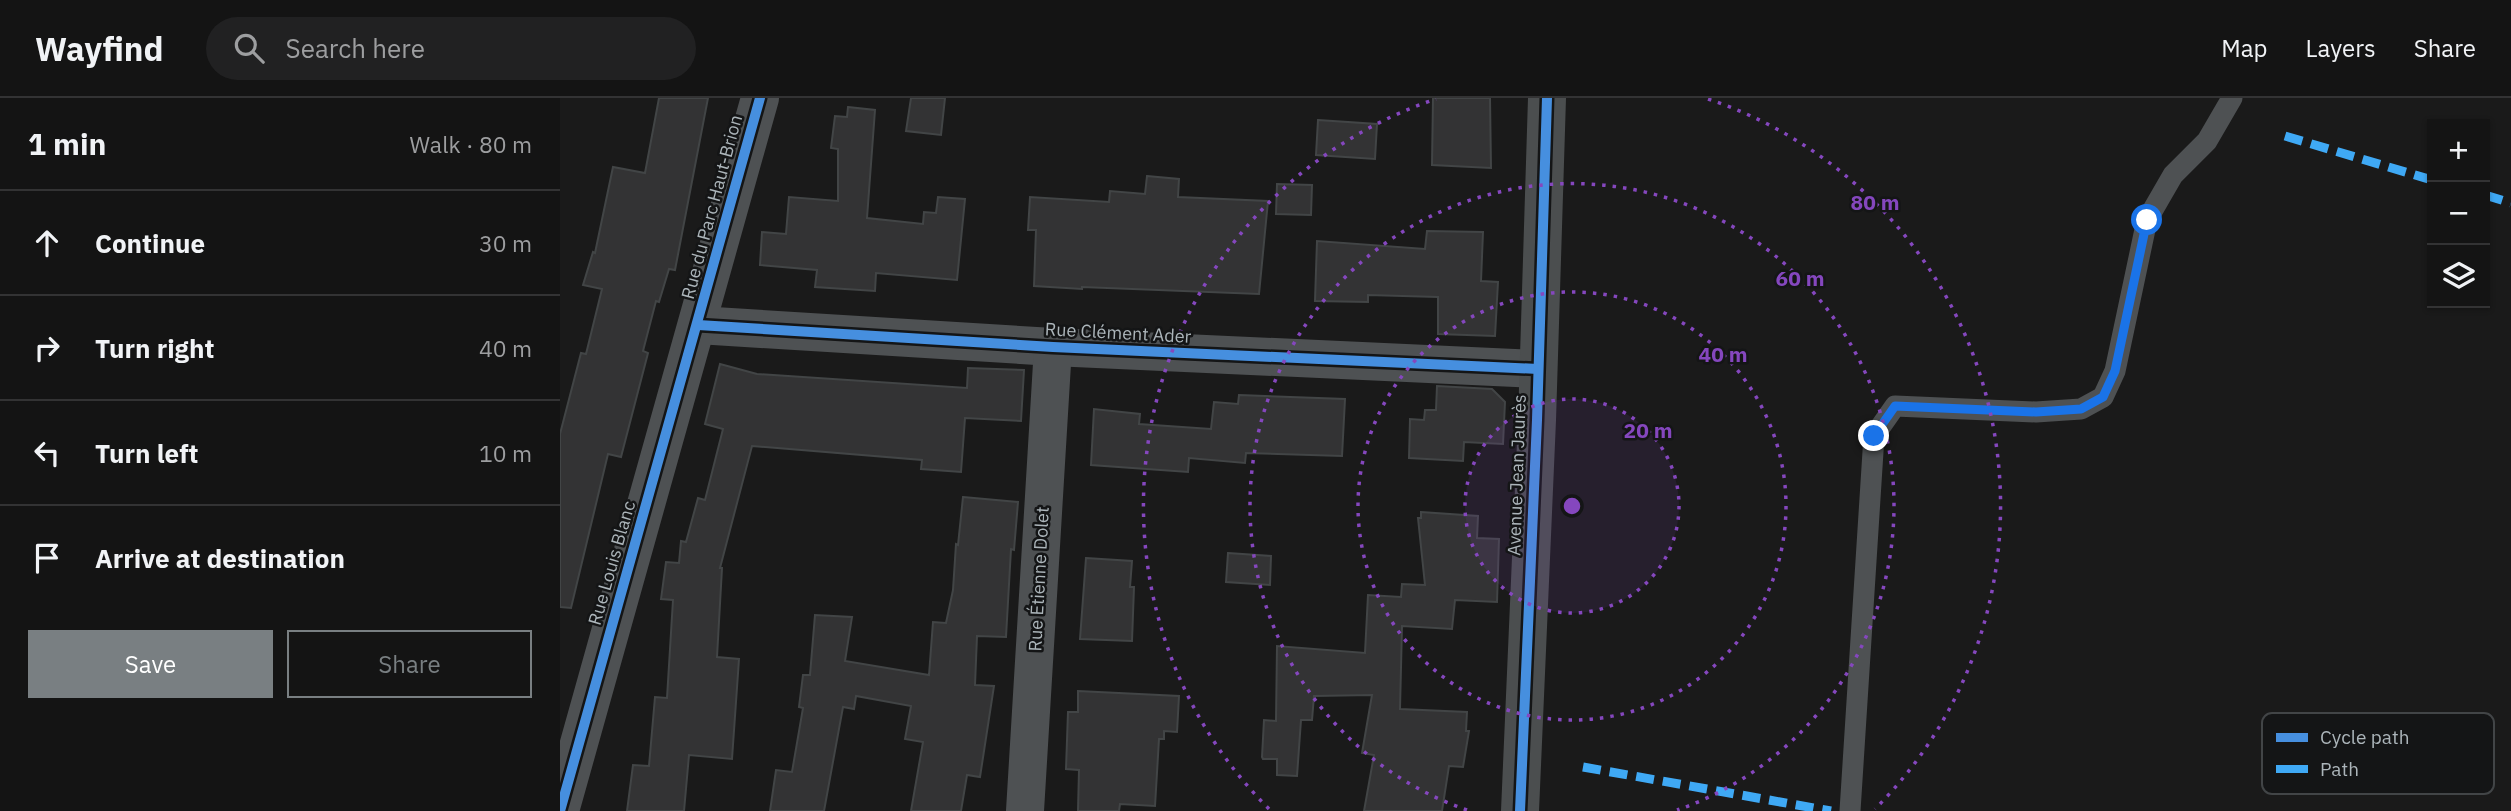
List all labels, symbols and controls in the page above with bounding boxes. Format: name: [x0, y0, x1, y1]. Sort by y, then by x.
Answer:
search box: [206, 17, 696, 80]
text: Wayfind: [35, 27, 164, 70]
icon: search: [230, 29, 268, 67]
text: Search here: [286, 31, 425, 65]
text: Map: [2221, 32, 2268, 64]
text: Layers: [2306, 32, 2376, 64]
text: Share: [2414, 32, 2476, 64]
street label: Rue du Parc Haut-Brion: [676, 112, 747, 302]
map controls: [2427, 119, 2490, 308]
button: +: [2427, 119, 2490, 182]
text: 1 min: [28, 124, 106, 163]
text: Walk · 80 m: [410, 129, 532, 159]
button: −: [2427, 182, 2490, 245]
text: 80 m: [1851, 188, 1899, 216]
route start: [2131, 204, 2162, 235]
icon: ahead: [28, 224, 66, 262]
text: Continue: [95, 226, 205, 260]
text: 30 m: [479, 228, 532, 258]
button: layers: [2427, 245, 2490, 308]
text: 60 m: [1776, 264, 1824, 292]
street label: Rue Clément Ader: [1044, 317, 1192, 348]
icon: right: [28, 329, 66, 367]
text: Turn right: [95, 331, 214, 365]
text: 40 m: [479, 333, 532, 363]
text: 40 m: [1699, 340, 1747, 368]
street label: Avenue Jean Jaurès: [1502, 394, 1531, 556]
text: 20 m: [1624, 416, 1672, 444]
route end: [1858, 420, 1889, 451]
icon: left: [28, 434, 66, 472]
text: Turn left: [95, 436, 198, 470]
text: 10 m: [479, 438, 532, 468]
centre of rings: [1560, 494, 1584, 518]
street label: Rue Louis Blanc: [583, 498, 640, 628]
street label: Rue Étienne Dolet: [1023, 506, 1054, 652]
icon: arrive: [28, 539, 66, 577]
text: Arrive at destination: [95, 541, 345, 575]
button: Save: [28, 630, 273, 698]
button: Share: [287, 630, 532, 698]
legend: [2262, 713, 2494, 794]
text: Cycle path: [2320, 725, 2409, 749]
text: Path: [2320, 757, 2359, 781]

